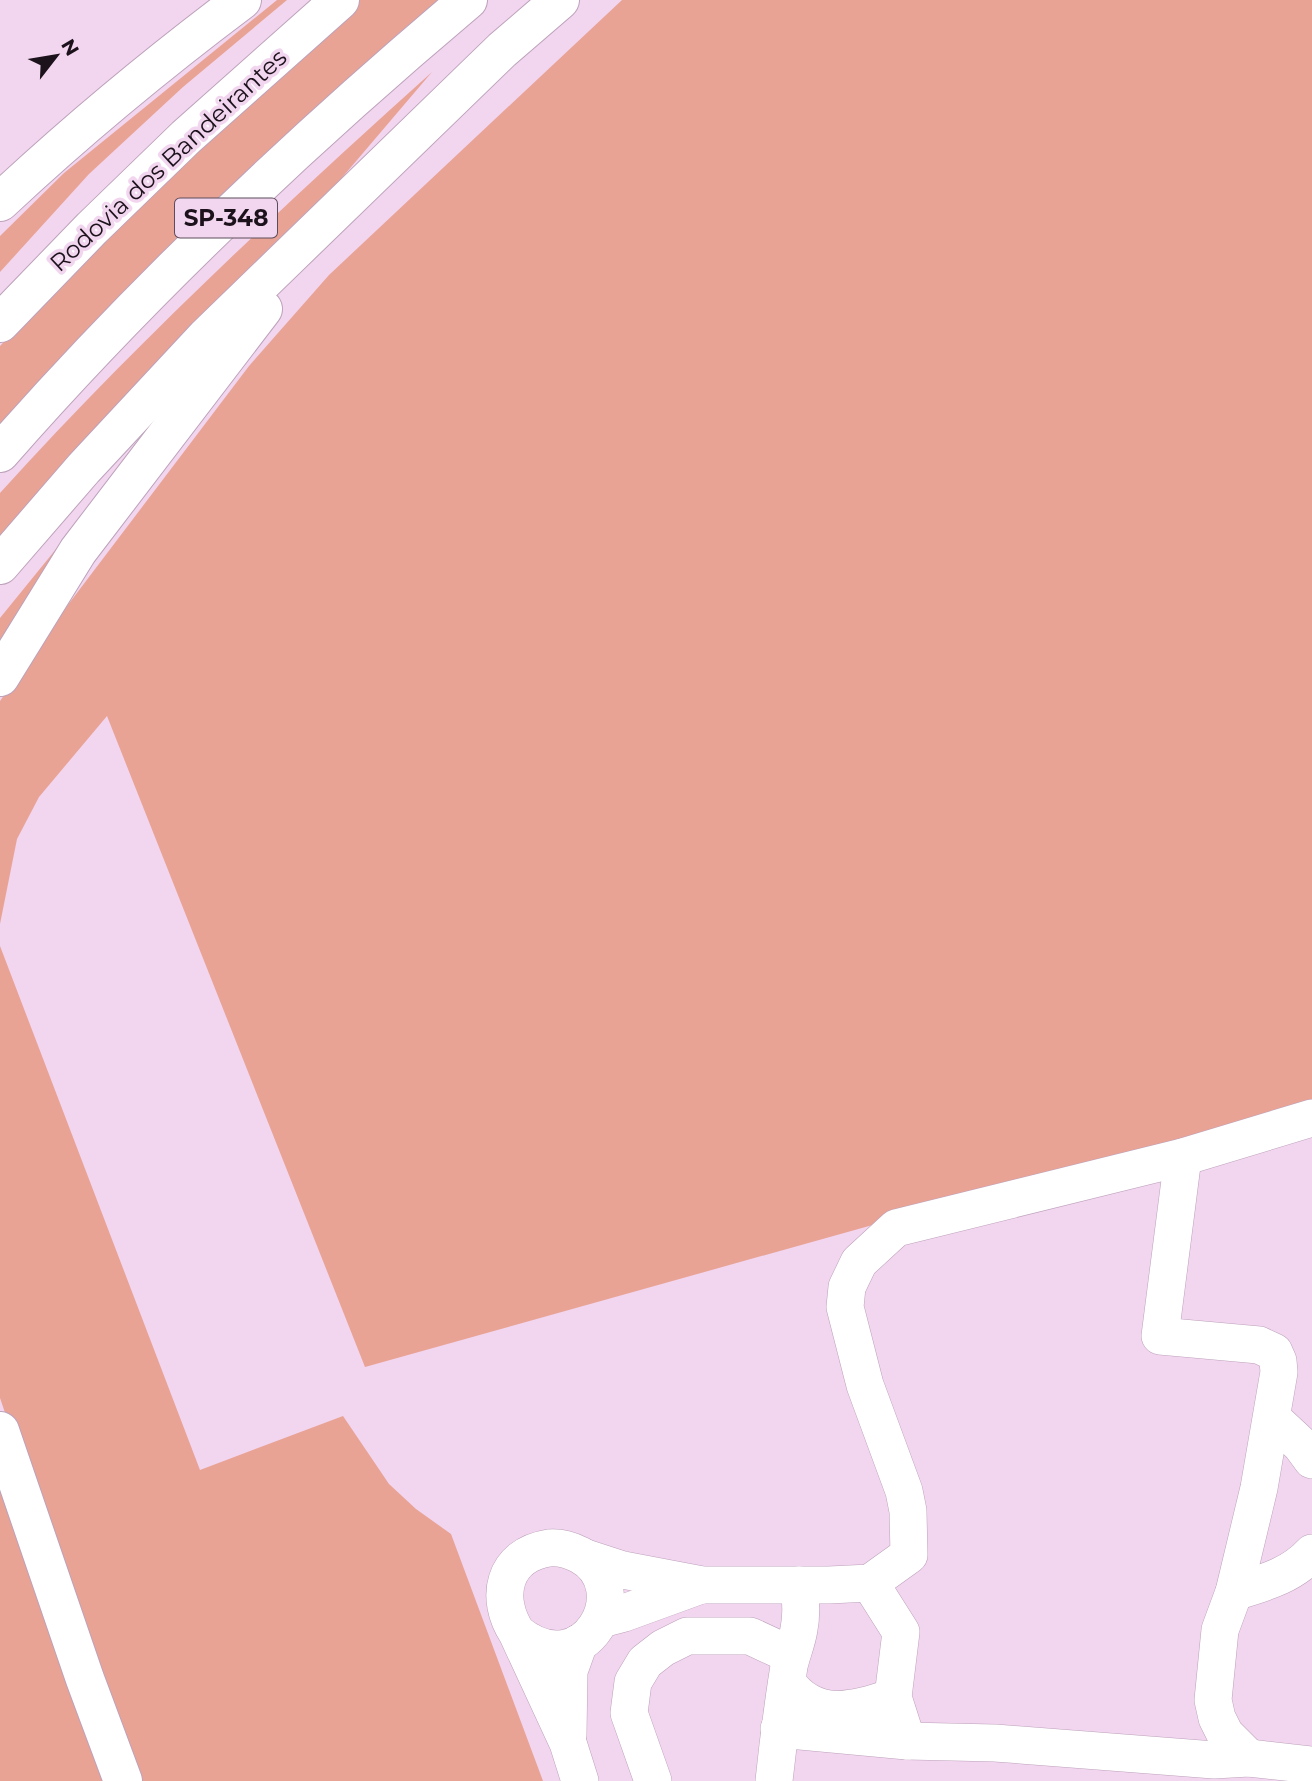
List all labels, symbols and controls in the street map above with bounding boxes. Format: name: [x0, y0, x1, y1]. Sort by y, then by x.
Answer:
north arrow: [21, 21, 91, 91]
text: N: [56, 35, 84, 60]
street label: Rodovia dos Bandeirantes: [44, 43, 292, 277]
road number: SP-348: [175, 198, 277, 238]

